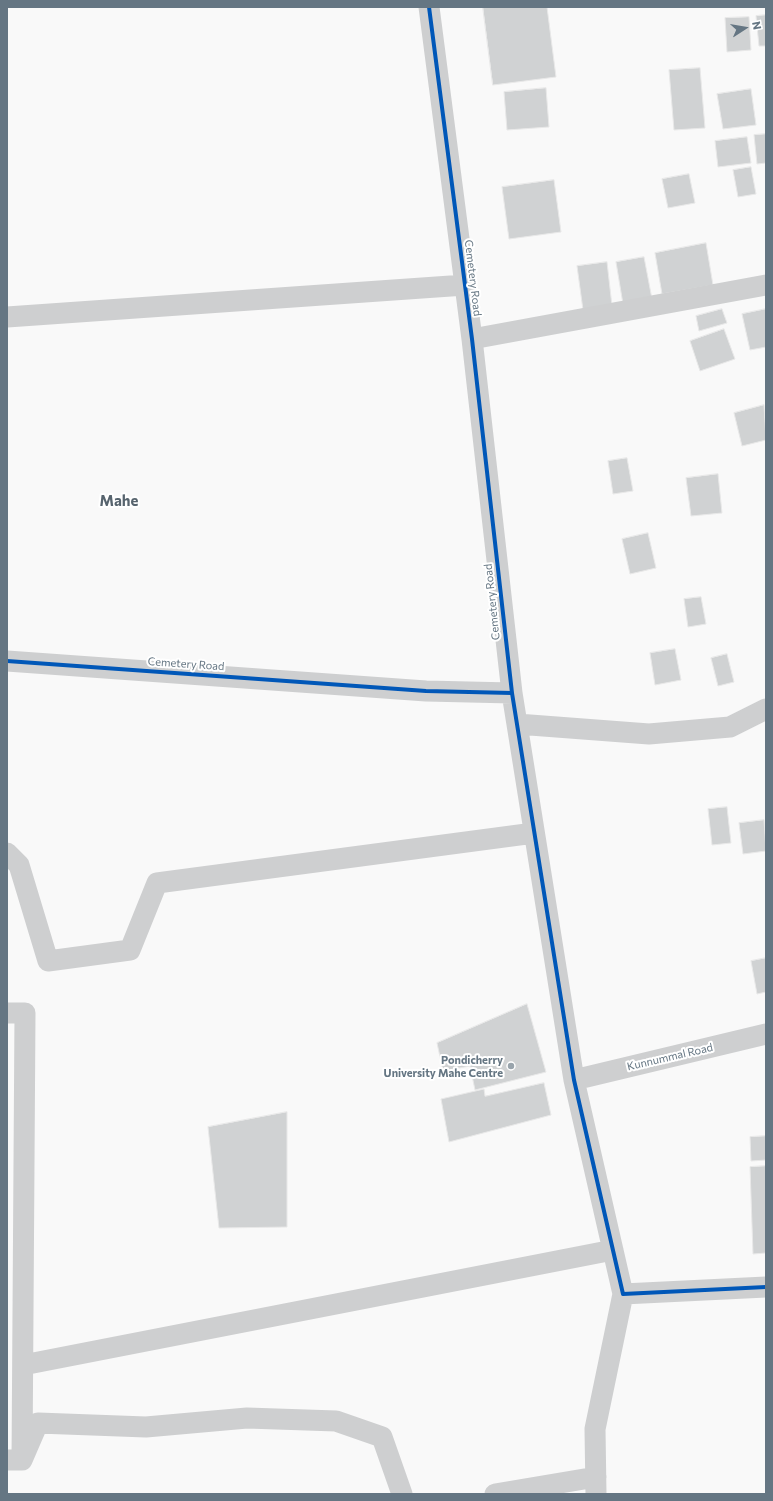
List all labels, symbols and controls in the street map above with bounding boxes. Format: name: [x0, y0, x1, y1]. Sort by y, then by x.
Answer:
north arrow: [725, 8, 765, 48]
text: N: [750, 20, 764, 31]
street label: Cemetery Road: [462, 239, 484, 317]
district label: Mahe: [100, 492, 138, 510]
street label: Cemetery Road: [481, 563, 503, 641]
street label: Cemetery Road: [147, 655, 225, 673]
street label: Kunnummal Road: [626, 1041, 714, 1073]
place label: Pondicherry University Mahe Centre: [384, 1053, 503, 1079]
marker: Pondicherry University Mahe Centre: [506, 1061, 516, 1071]

